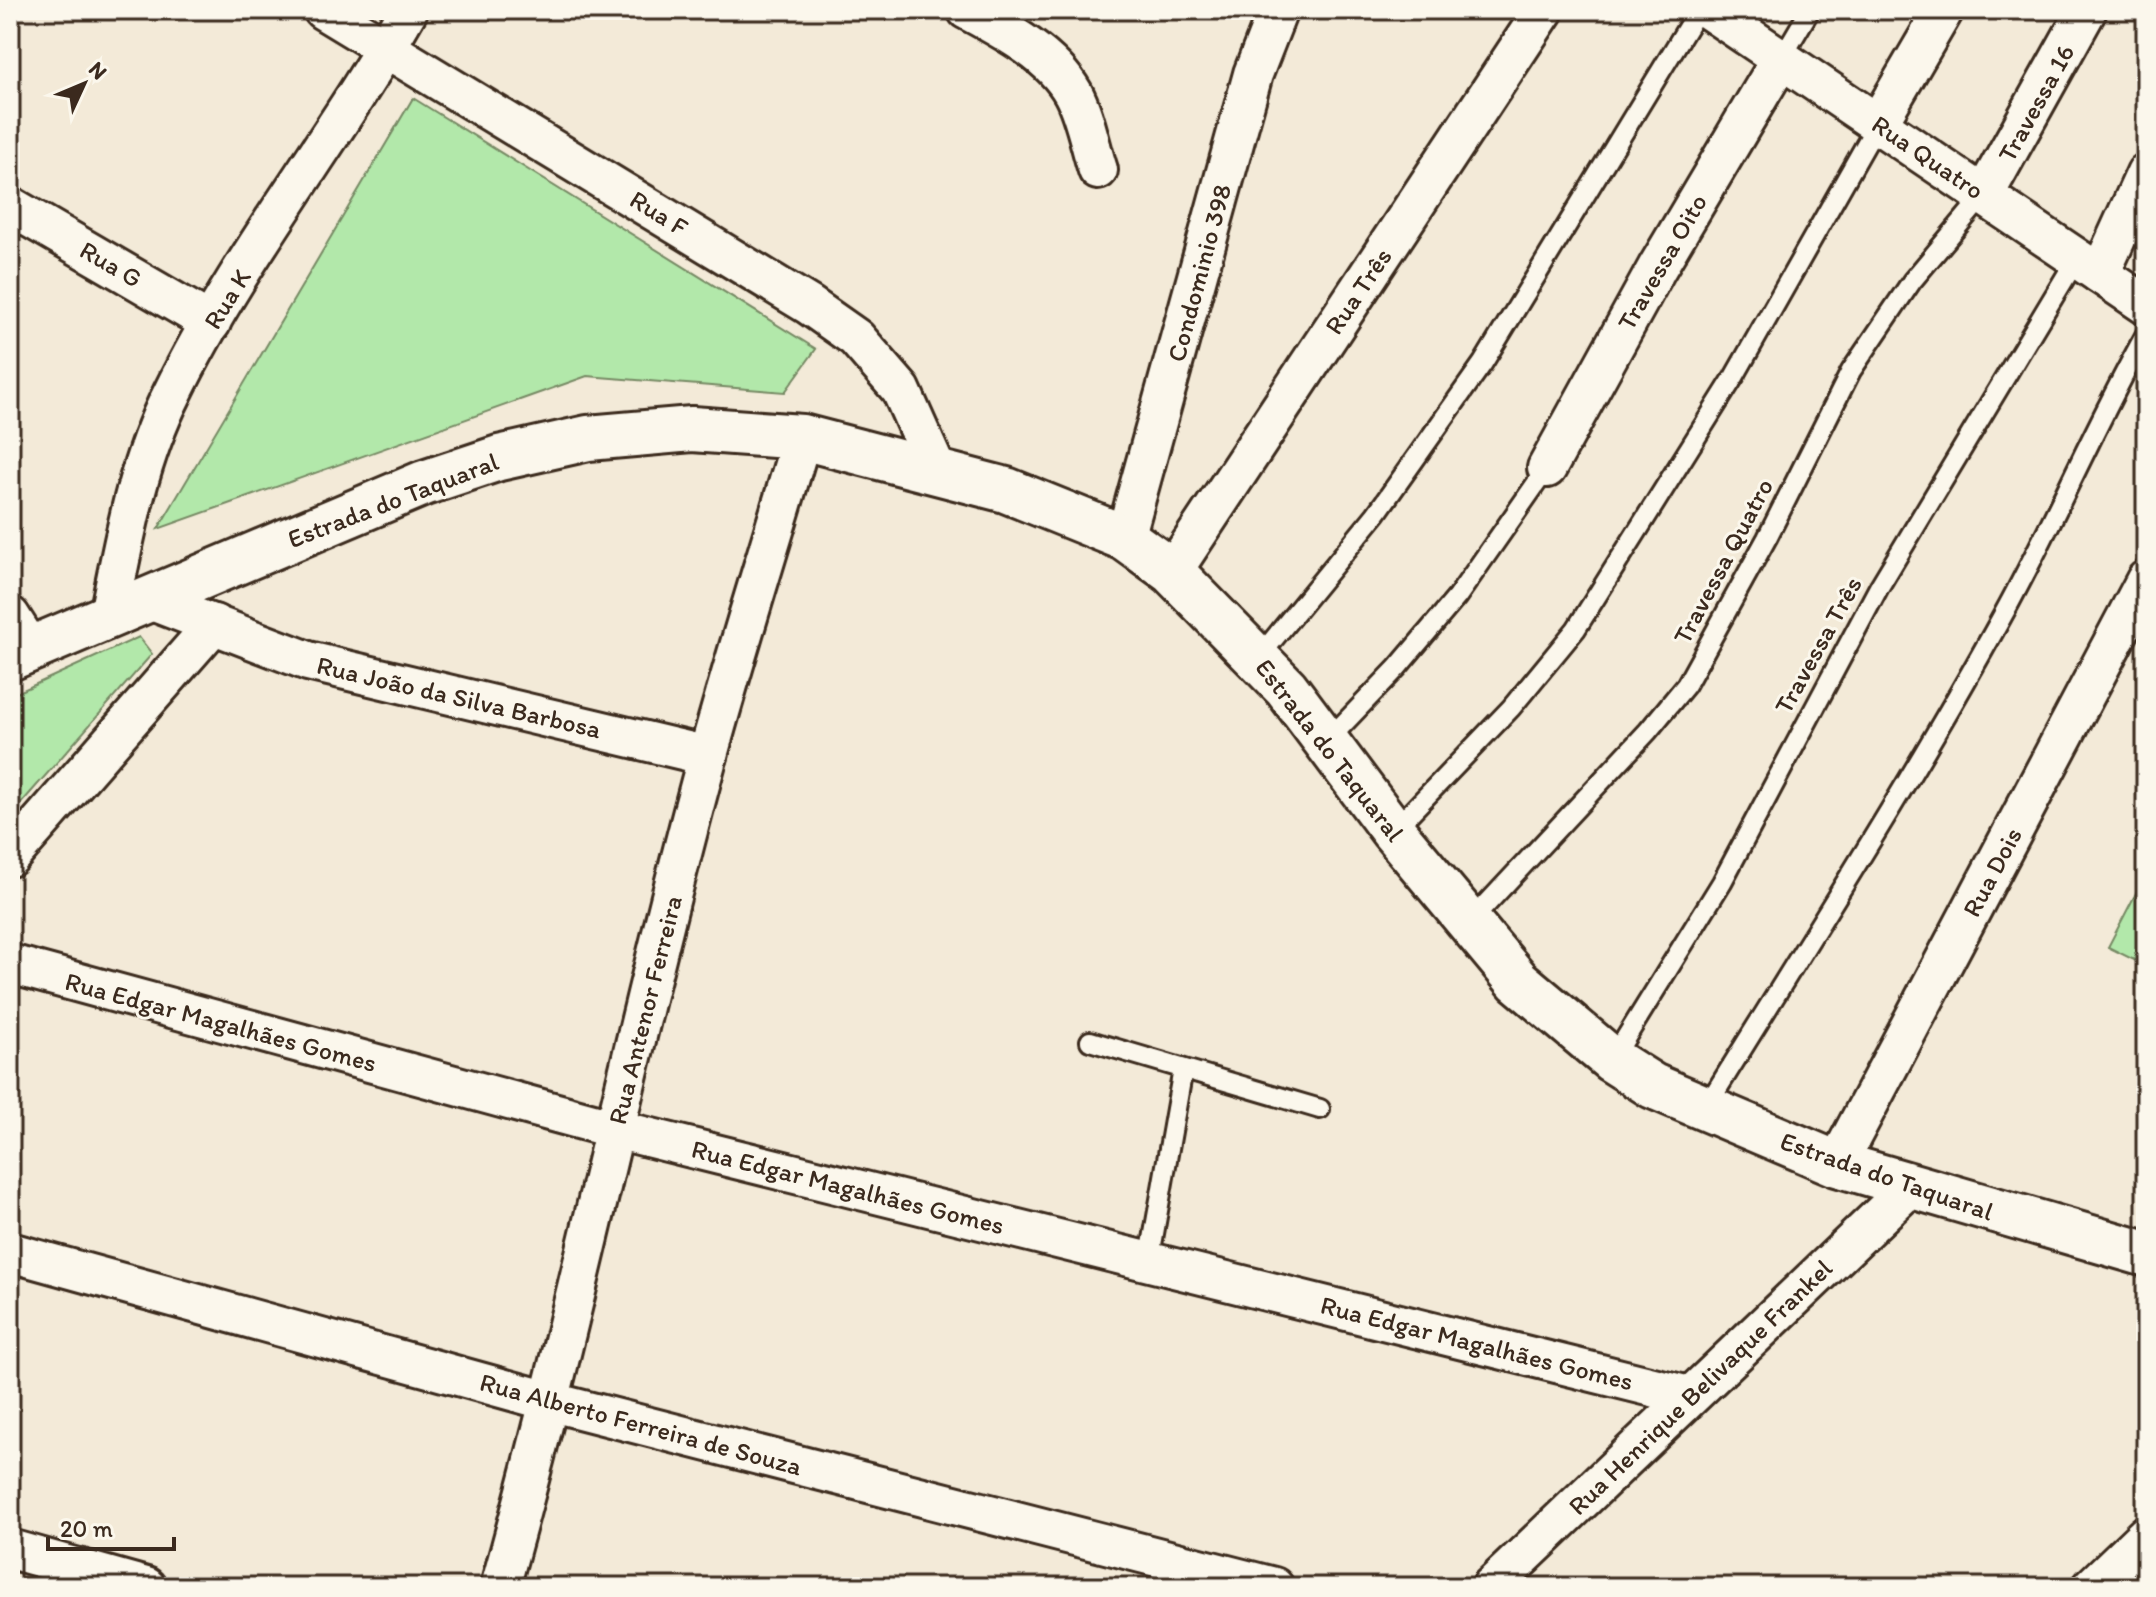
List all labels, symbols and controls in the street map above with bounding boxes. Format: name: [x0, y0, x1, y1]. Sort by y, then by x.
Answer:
street label: Travessa 16: [1991, 39, 2081, 167]
north arrow: [44, 44, 124, 124]
text: N: [83, 56, 113, 85]
street label: Rua Quatro: [1866, 108, 1990, 206]
street label: Condominio 398: [1160, 181, 1238, 365]
street label: Rua F: [624, 183, 694, 243]
street label: Travessa Oito: [1610, 188, 1714, 336]
street label: Rua G: [74, 233, 148, 295]
street label: Rua Três: [1317, 242, 1399, 340]
street label: Rua K: [196, 263, 258, 335]
street label: Estrada do Taquaral: [283, 445, 503, 555]
street label: Travessa Quatro: [1666, 473, 1780, 649]
street label: Travessa Três: [1767, 571, 1869, 719]
street label: Rua João da Silva Barbosa: [314, 649, 605, 745]
street label: Estrada do Taquaral: [1249, 652, 1411, 848]
street label: Rua Dois: [1955, 822, 2029, 922]
street label: Rua Antenor Ferreira: [601, 892, 689, 1128]
street label: Rua Edgar Magalhães Gomes: [62, 965, 380, 1079]
street label: Estrada do Taquaral: [1776, 1125, 1998, 1227]
street label: Rua Edgar Magalhães Gomes: [688, 1133, 1008, 1241]
street label: Rua Henrique Belivaque Frankel: [1561, 1252, 1839, 1522]
street label: Rua Edgar Magalhães Gomes: [1317, 1289, 1637, 1397]
street label: Rua Alberto Ferreira de Souza: [477, 1366, 806, 1483]
scale bar: [48, 1501, 174, 1551]
text: 20 m: [60, 1514, 113, 1543]

